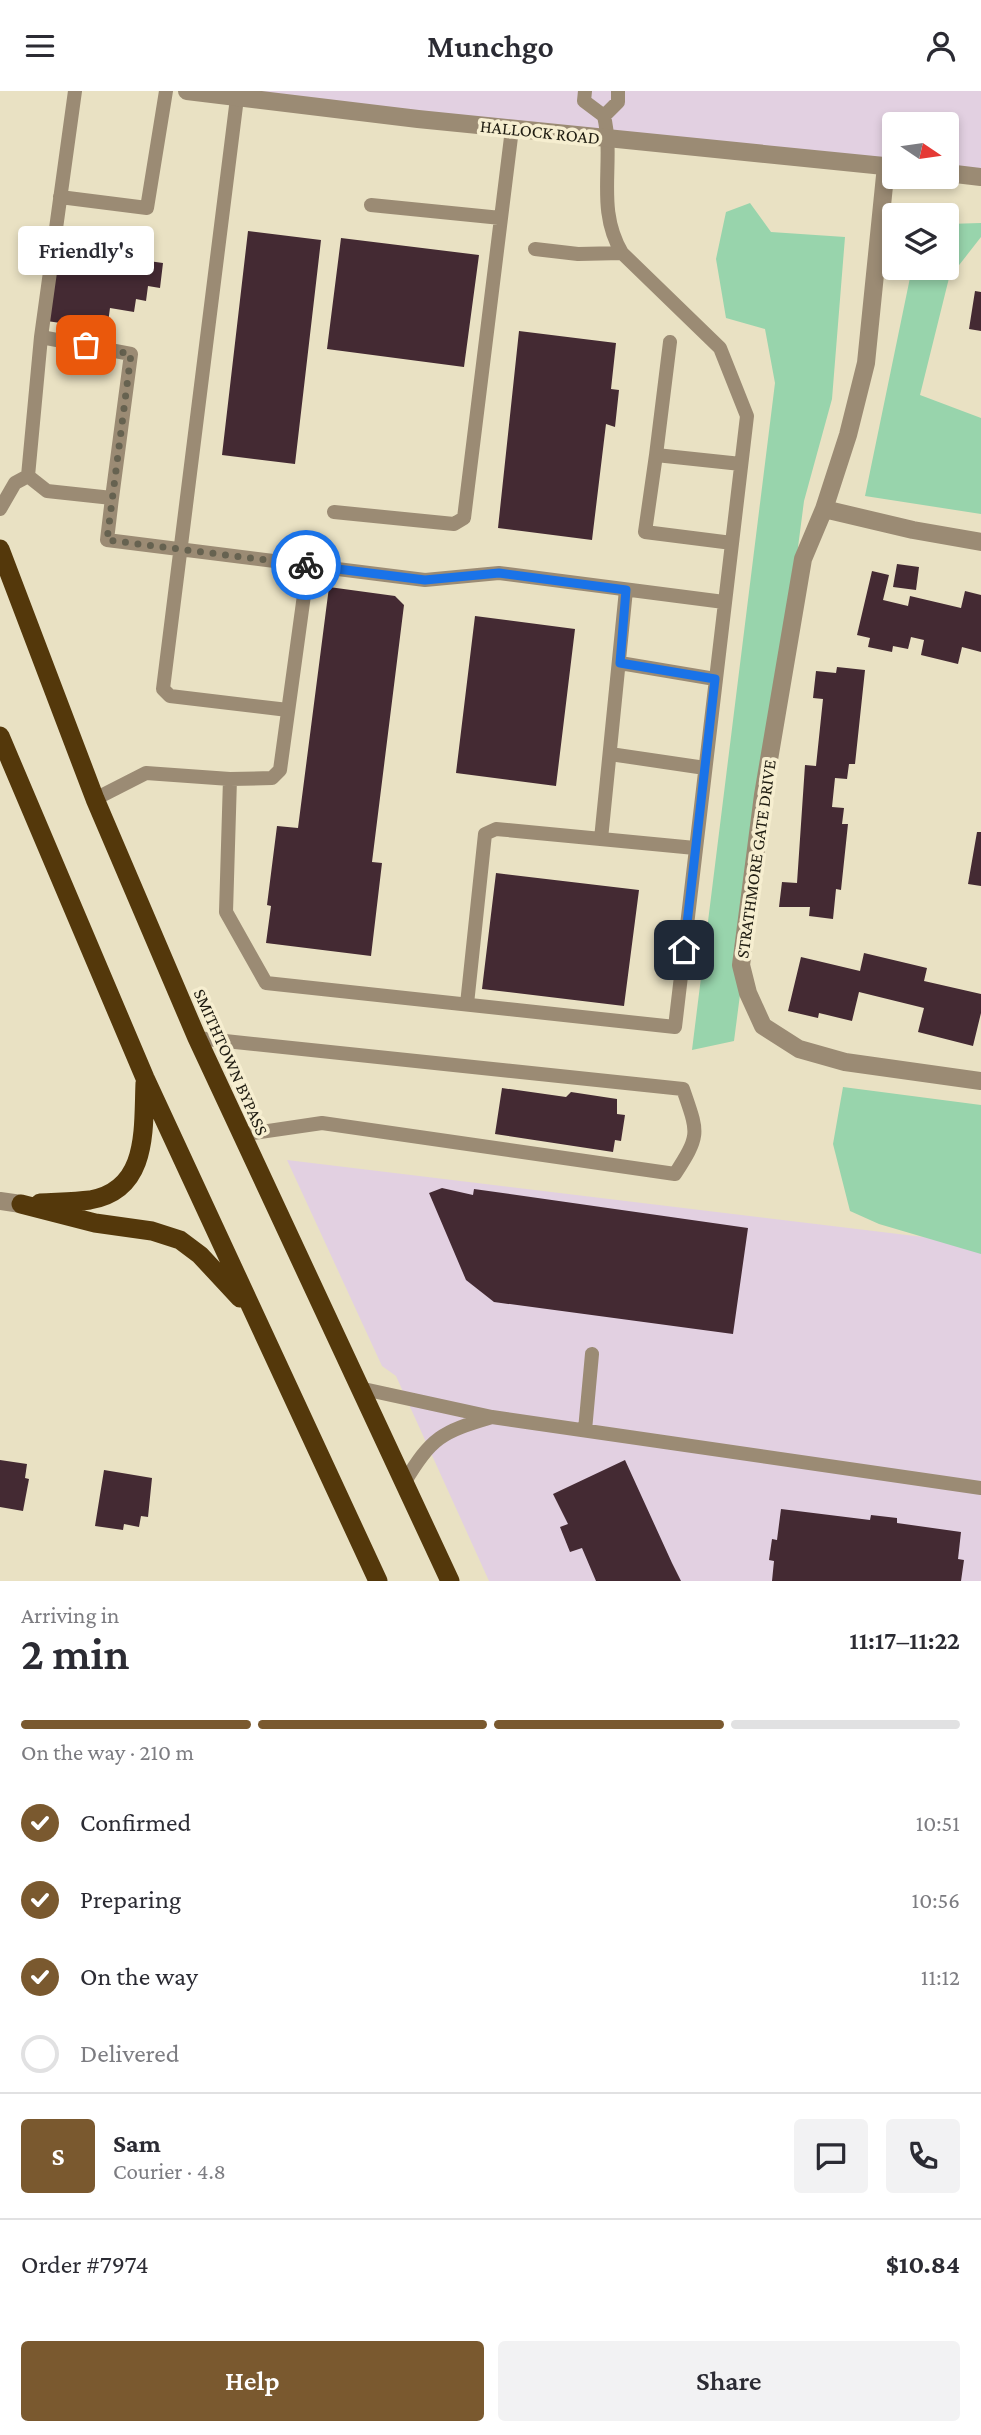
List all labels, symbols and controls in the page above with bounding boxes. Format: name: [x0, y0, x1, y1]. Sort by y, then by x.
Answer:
icon: menu: [21, 27, 59, 65]
icon: person: [922, 27, 960, 65]
text: Munchgo: [427, 28, 554, 64]
north arrow: [882, 112, 959, 189]
map controls: [882, 112, 959, 280]
street label: HALLOCK ROAD: [479, 116, 601, 148]
button: layers: [882, 203, 959, 280]
callout: Friendly's: [18, 226, 154, 275]
text: Friendly's: [38, 237, 134, 263]
pin: [56, 315, 116, 375]
icon: bag: [67, 326, 105, 364]
courier: [271, 530, 341, 600]
icon: bike: [287, 546, 325, 584]
street label: STRATHMORE GATE DRIVE: [732, 758, 780, 960]
pin: [654, 920, 714, 980]
icon: home: [665, 931, 703, 969]
street label: SMITHTOWN BYPASS: [190, 986, 272, 1138]
text: Arriving in: [21, 1602, 119, 1628]
text: 11:17–11:22: [849, 1626, 960, 1655]
text: 2 min: [21, 1628, 129, 1679]
text: On the way · 210 m: [21, 1739, 194, 1765]
icon: check: [21, 1804, 59, 1842]
text: Confirmed: [80, 1808, 191, 1837]
text: 10:51: [916, 1810, 960, 1836]
icon: check: [21, 1881, 59, 1919]
text: Preparing: [80, 1885, 181, 1914]
text: 10:56: [912, 1887, 960, 1913]
icon: check: [21, 1958, 59, 1996]
text: On the way: [80, 1962, 198, 1991]
text: 11:12: [921, 1964, 960, 1990]
text: Delivered: [80, 2039, 179, 2068]
button: chat: [794, 2119, 868, 2193]
button: phone: [886, 2119, 960, 2193]
text: Sam: [113, 2129, 161, 2158]
text: S: [52, 2142, 65, 2171]
text: Courier · 4.8: [113, 2158, 226, 2184]
text: Order #7974: [21, 2250, 149, 2279]
text: $10.84: [886, 2250, 960, 2279]
button: Help: [21, 2341, 484, 2421]
button: Share: [498, 2341, 960, 2421]

